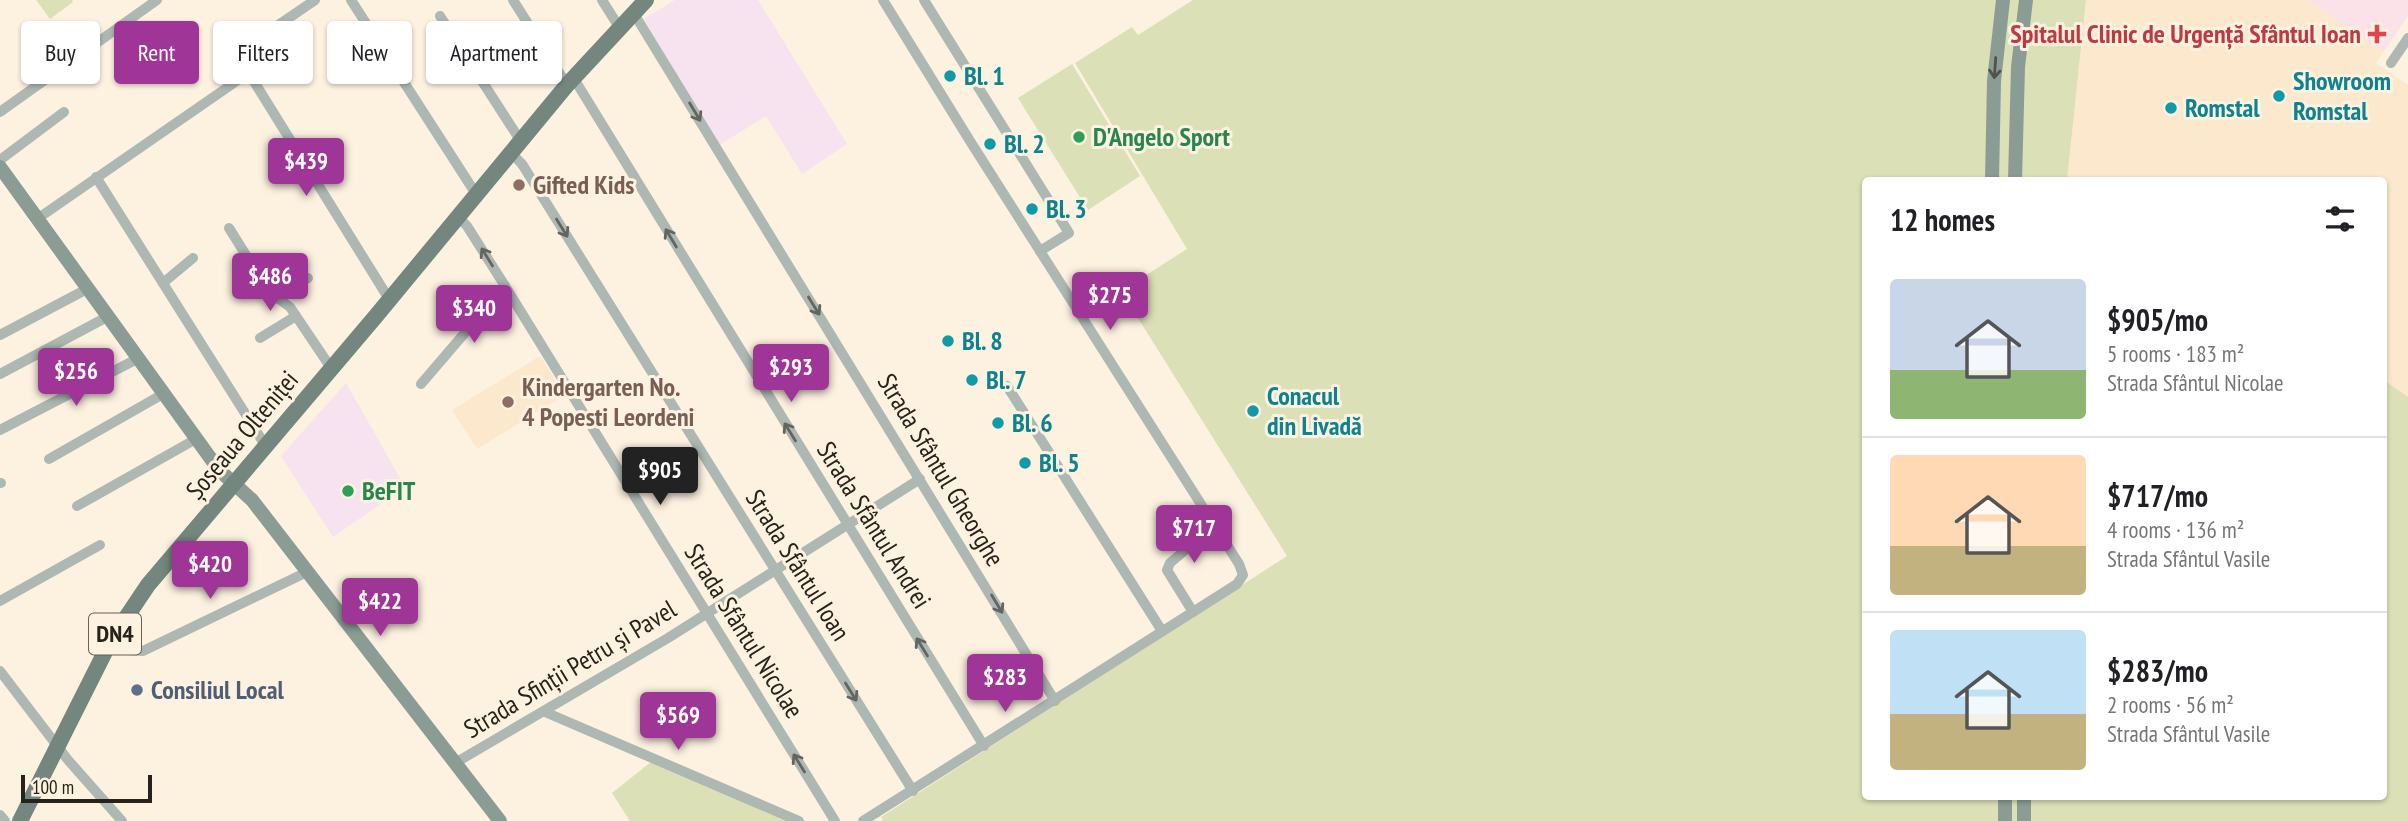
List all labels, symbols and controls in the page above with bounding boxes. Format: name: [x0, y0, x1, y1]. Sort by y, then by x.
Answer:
place label: Spitalul Clinic de Urgență Sfântul Ioan: [2010, 17, 2361, 50]
chip: Buy: [21, 21, 100, 84]
chip: Rent: [114, 21, 199, 84]
chip: Filters: [213, 21, 313, 84]
chip: New: [327, 21, 412, 84]
chip: Apartment: [426, 21, 562, 84]
marker: Spitalul Clinic de Urgență Sfântul Ioan: [2367, 24, 2387, 44]
one-way arrow: [1988, 56, 2001, 79]
place label: Bl. 1: [964, 59, 1005, 92]
place label: Showroom Romstal: [2293, 64, 2391, 127]
marker: Bl. 1: [942, 68, 958, 84]
marker: Showroom Romstal: [2271, 88, 2287, 104]
place label: Romstal: [2185, 91, 2260, 124]
marker: Romstal: [2163, 100, 2179, 116]
one-way arrow: [688, 101, 702, 121]
place label: D'Angelo Sport: [1093, 120, 1230, 153]
place label: Bl. 2: [1004, 127, 1045, 160]
marker: D'Angelo Sport: [1071, 129, 1087, 145]
marker: Bl. 2: [982, 136, 998, 152]
pin: $439: [265, 138, 347, 198]
text: $439: [284, 146, 328, 175]
place label: Gifted Kids: [533, 168, 634, 201]
marker: Gifted Kids: [511, 177, 527, 193]
place label: Bl. 3: [1046, 192, 1087, 225]
text: 12 homes: [1890, 200, 1995, 239]
icon: filters: [2321, 200, 2359, 238]
marker: Bl. 3: [1024, 201, 1040, 217]
one-way arrow: [555, 218, 569, 238]
one-way arrow: [663, 229, 677, 249]
one-way arrow: [479, 247, 493, 267]
pin: $486: [229, 254, 311, 313]
text: $486: [248, 261, 292, 290]
pin: $275: [1069, 272, 1151, 332]
text: $275: [1088, 280, 1132, 309]
pin: $340: [433, 286, 515, 345]
text: $340: [452, 293, 496, 322]
one-way arrow: [807, 295, 821, 315]
text: $905/mo: [2107, 300, 2208, 339]
icon: home: [1946, 307, 2030, 391]
place label: Bl. 8: [962, 324, 1003, 357]
marker: Bl. 8: [940, 333, 956, 349]
text: 5 rooms · 183 m²: [2107, 339, 2244, 368]
pin: $293: [750, 344, 832, 404]
pin: $256: [35, 348, 117, 408]
text: $293: [769, 352, 813, 381]
text: $256: [54, 356, 98, 385]
place label: Bl. 7: [986, 363, 1027, 396]
street label: Șoseaua Olteniței: [178, 364, 305, 506]
street label: Strada Sfântul Gheorghe: [871, 367, 1012, 572]
text: Strada Sfântul Nicolae: [2107, 368, 2283, 397]
place label: Kindergarten No. 4 Popesti Leordeni: [522, 370, 694, 433]
marker: Bl. 7: [964, 372, 980, 388]
place label: Conacul din Livadă: [1267, 379, 1362, 442]
marker: Kindergarten No. 4 Popesti Leordeni: [500, 394, 516, 410]
marker: Conacul din Livadă: [1245, 403, 1261, 419]
place label: Bl. 6: [1012, 406, 1053, 439]
marker: Bl. 6: [990, 415, 1006, 431]
one-way arrow: [782, 423, 796, 443]
street label: Strada Sfântul Andrei: [810, 435, 939, 614]
place label: Bl. 5: [1039, 446, 1080, 479]
pin: $905: [619, 448, 701, 507]
text: $905: [638, 455, 682, 484]
marker: Bl. 5: [1017, 455, 1033, 471]
place label: BeFIT: [362, 474, 416, 507]
text: $717/mo: [2107, 476, 2208, 515]
marker: BeFIT: [340, 483, 356, 499]
street label: Strada Sfântul Ioan: [739, 483, 858, 646]
icon: home: [1946, 483, 2030, 567]
pin: $717: [1153, 505, 1235, 565]
text: $717: [1172, 513, 1216, 542]
text: 4 rooms · 136 m²: [2107, 515, 2244, 544]
street label: Strada Sfântul Nicolae: [678, 537, 811, 724]
pin: $420: [169, 542, 251, 601]
text: Strada Sfântul Vasile: [2107, 544, 2270, 573]
text: $420: [188, 549, 232, 578]
pin: $422: [339, 578, 421, 638]
text: $422: [358, 586, 402, 615]
street label: Strada Sfinții Petru și Pavel: [458, 592, 682, 745]
one-way arrow: [990, 594, 1004, 614]
road number: DN4: [89, 614, 141, 654]
one-way arrow: [915, 637, 929, 657]
text: $283/mo: [2107, 651, 2208, 690]
pin: $283: [964, 654, 1046, 714]
icon: home: [1946, 658, 2030, 742]
text: $283: [983, 662, 1027, 691]
place label: Consiliul Local: [151, 673, 284, 706]
one-way arrow: [844, 681, 858, 701]
marker: Consiliul Local: [129, 682, 145, 698]
text: 2 rooms · 56 m²: [2107, 690, 2234, 719]
pin: $569: [637, 692, 719, 752]
text: $569: [656, 700, 700, 729]
text: Strada Sfântul Vasile: [2107, 719, 2270, 748]
one-way arrow: [792, 754, 807, 773]
scale bar: [21, 772, 152, 804]
text: 100 m: [32, 775, 74, 799]

